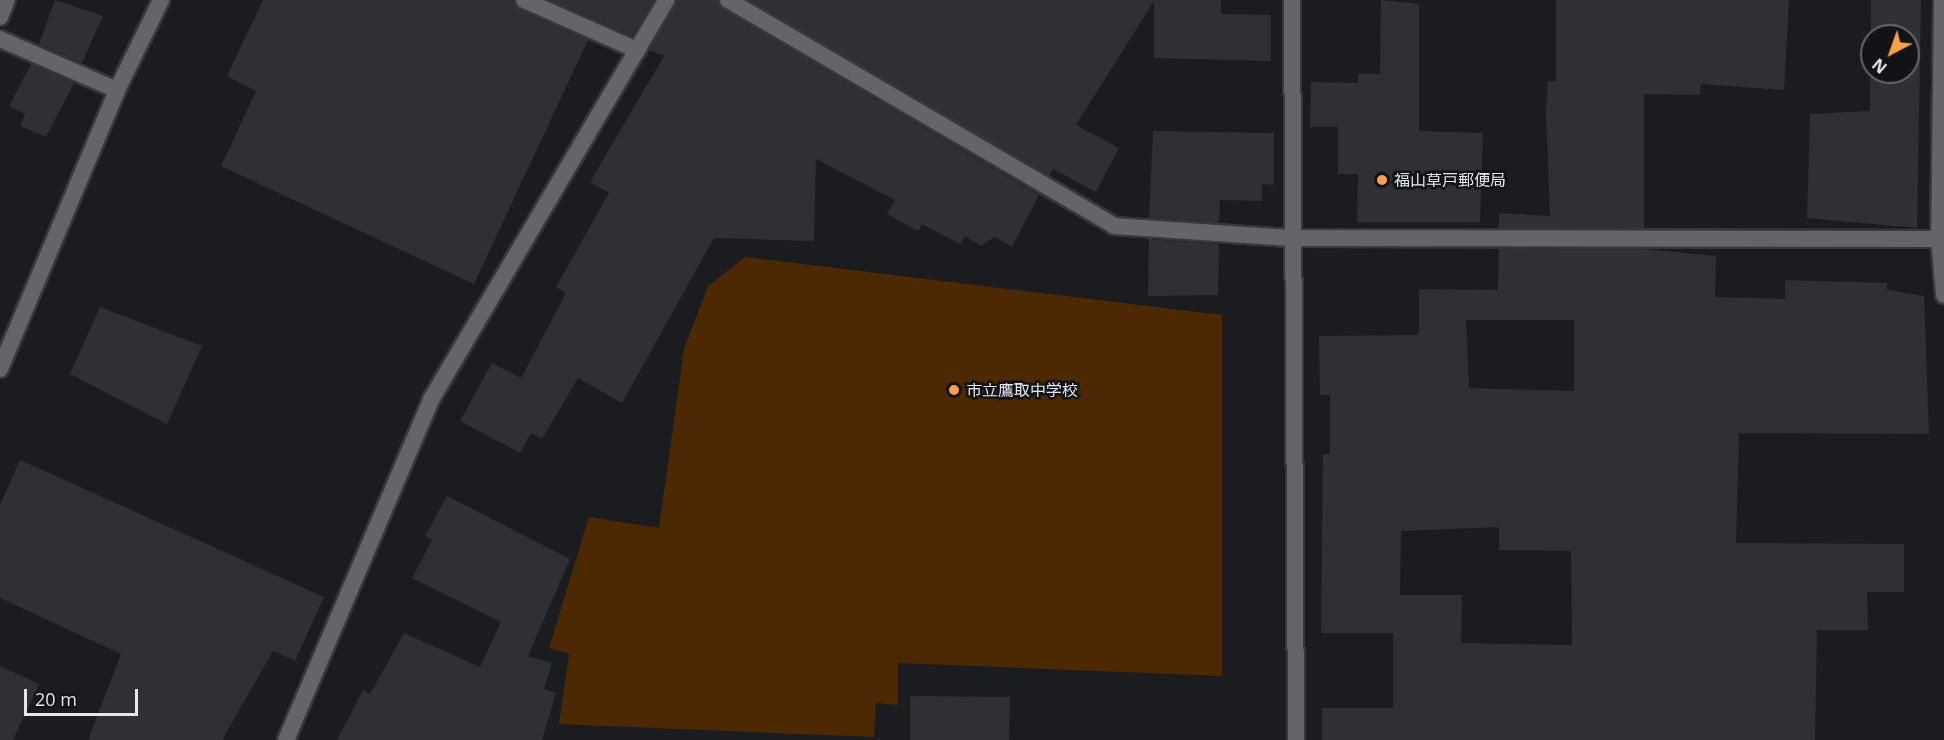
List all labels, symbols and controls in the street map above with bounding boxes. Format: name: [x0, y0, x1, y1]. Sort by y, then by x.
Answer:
north arrow: [1860, 24, 1920, 84]
text: N: [1867, 54, 1892, 79]
place label: 福山草戸郵便局: [1394, 170, 1506, 190]
marker: 福山草戸郵便局: [1375, 173, 1389, 187]
place label: 市立鷹取中学校: [966, 380, 1078, 400]
marker: 市立鷹取中学校: [947, 383, 961, 397]
scale bar: [27, 677, 141, 715]
text: 20 m: [35, 687, 77, 711]

